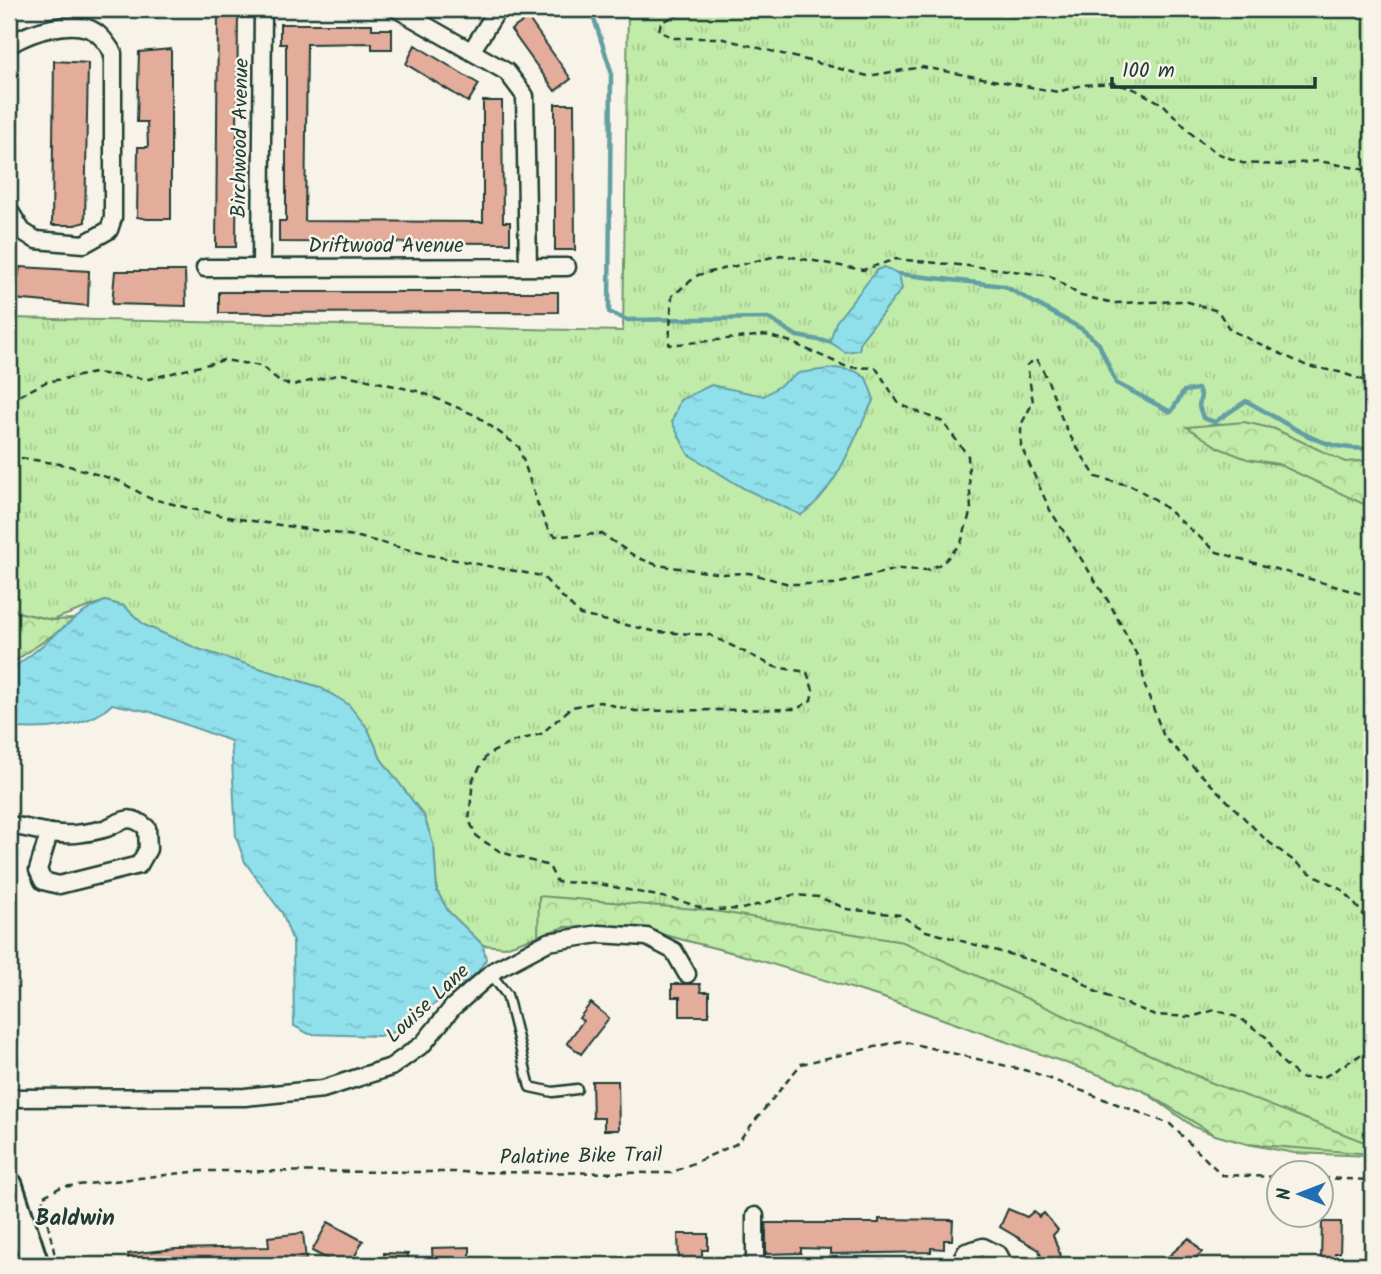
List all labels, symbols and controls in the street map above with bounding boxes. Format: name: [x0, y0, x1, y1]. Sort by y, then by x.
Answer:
scale bar: [1112, 46, 1314, 90]
text: 100 m: [1122, 55, 1175, 88]
street label: Birchwood Avenue: [223, 57, 259, 218]
street label: Driftwood Avenue: [308, 230, 464, 263]
street label: Louise Lane: [378, 956, 478, 1052]
street label: Palatine Bike Trail: [499, 1139, 663, 1175]
north arrow: [1266, 1158, 1336, 1228]
text: N: [1270, 1188, 1300, 1200]
district label: Baldwin: [35, 1201, 115, 1237]

